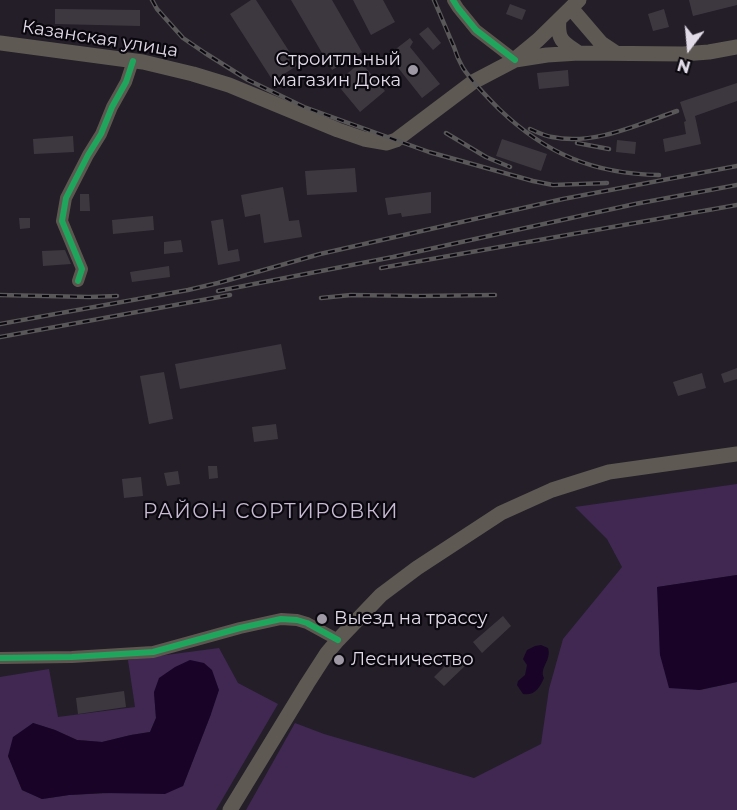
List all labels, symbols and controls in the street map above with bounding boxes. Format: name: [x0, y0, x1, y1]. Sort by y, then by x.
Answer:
street label: Казанская улица: [20, 16, 180, 62]
north arrow: [659, 18, 719, 78]
place label: Строитльный магазин Дока: [272, 49, 401, 92]
text: N: [675, 55, 693, 77]
marker: Строитльный магазин Дока: [406, 63, 420, 77]
district label: РАЙОН СОРТИРОВКИ: [143, 500, 399, 524]
place label: Выезд на трассу: [334, 608, 487, 630]
marker: Выезд на трассу: [315, 612, 329, 626]
place label: Лесничество: [351, 649, 474, 671]
marker: Лесничество: [332, 653, 346, 667]

